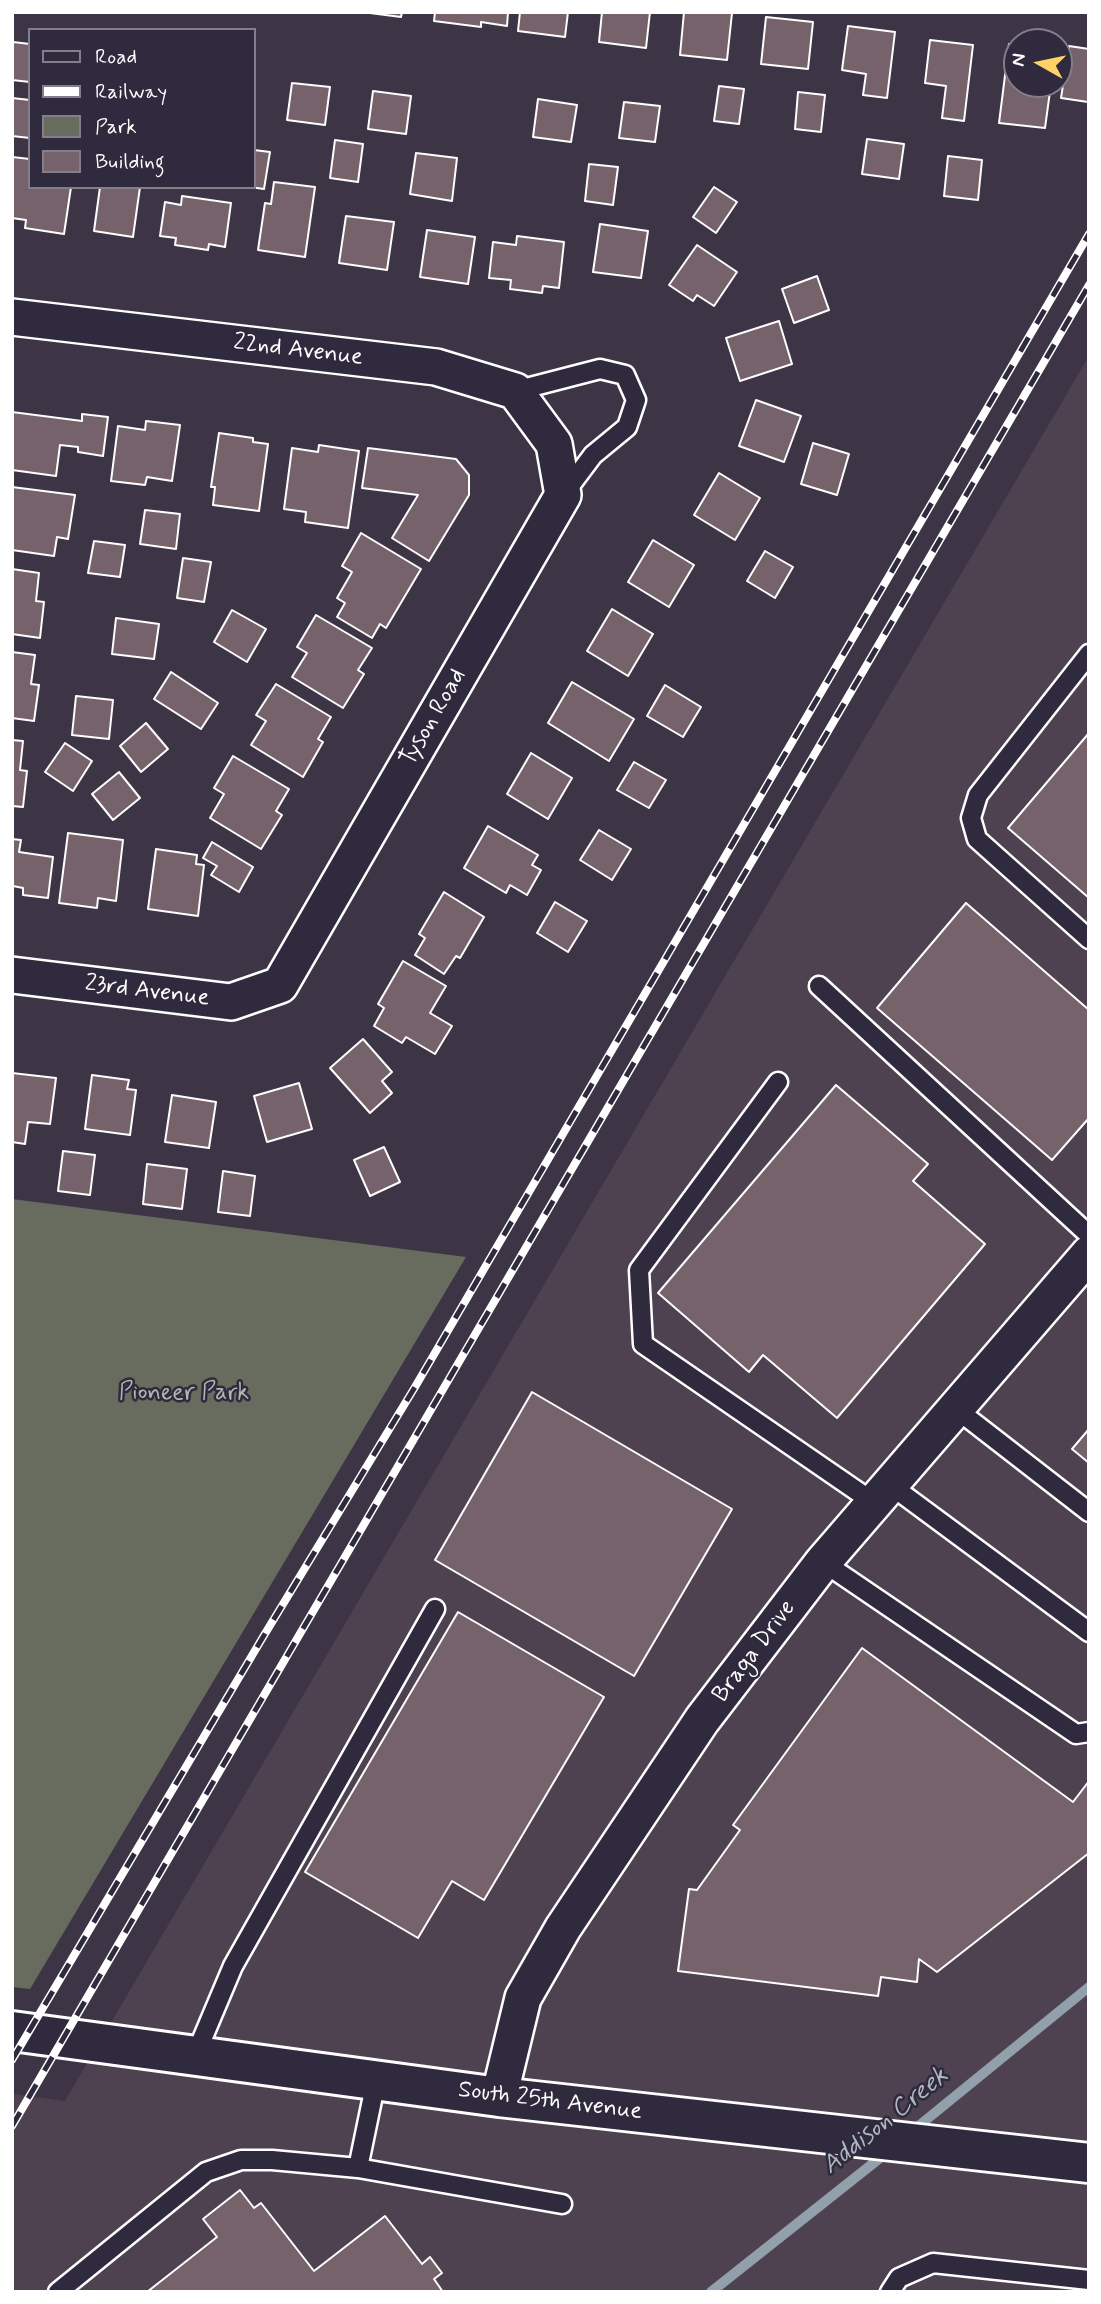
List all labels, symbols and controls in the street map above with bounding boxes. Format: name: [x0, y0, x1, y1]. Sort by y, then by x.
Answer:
legend: [28, 28, 256, 189]
north arrow: [1003, 28, 1073, 98]
text: Road: [95, 43, 137, 71]
text: N: [1005, 52, 1032, 68]
text: Railway: [95, 78, 167, 106]
text: Park: [95, 113, 137, 141]
text: Building: [95, 148, 165, 176]
street label: 22nd Avenue: [232, 329, 364, 373]
street label: Tyson Road: [395, 664, 473, 772]
street label: 23rd Avenue: [83, 970, 211, 1014]
park label: Pioneer Park: [119, 1380, 249, 1408]
street label: Braga Drive: [707, 1595, 803, 1709]
water label: Addison Creek: [817, 2062, 955, 2182]
street label: South 25th Avenue: [456, 2076, 644, 2128]

